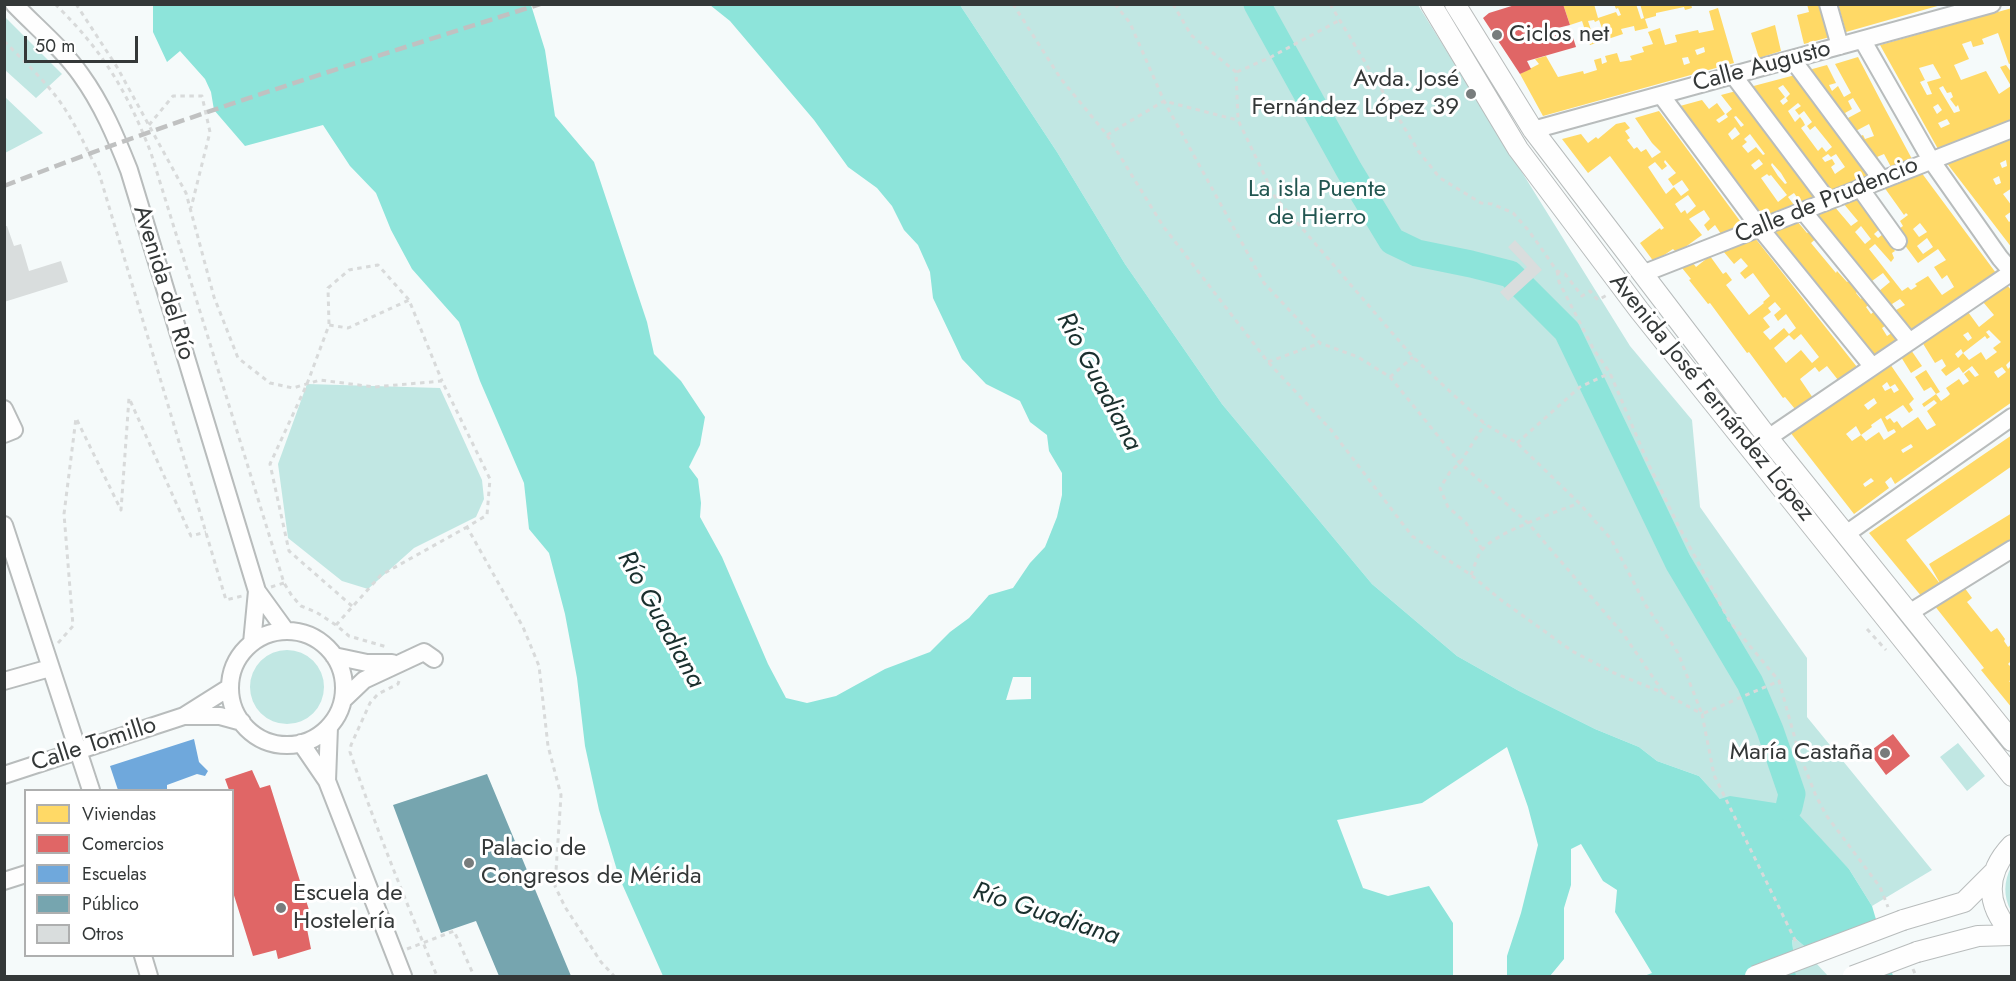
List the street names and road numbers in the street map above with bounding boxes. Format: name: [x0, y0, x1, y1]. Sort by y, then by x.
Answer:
street label: Calle Augusto: [1690, 35, 1834, 99]
street label: Calle de Prudencio: [1731, 151, 1923, 251]
street label: Avenida del Río: [126, 202, 200, 364]
street label: Avenida José Fernández López: [1602, 269, 1820, 527]
street label: Calle Tomillo: [28, 711, 160, 779]

